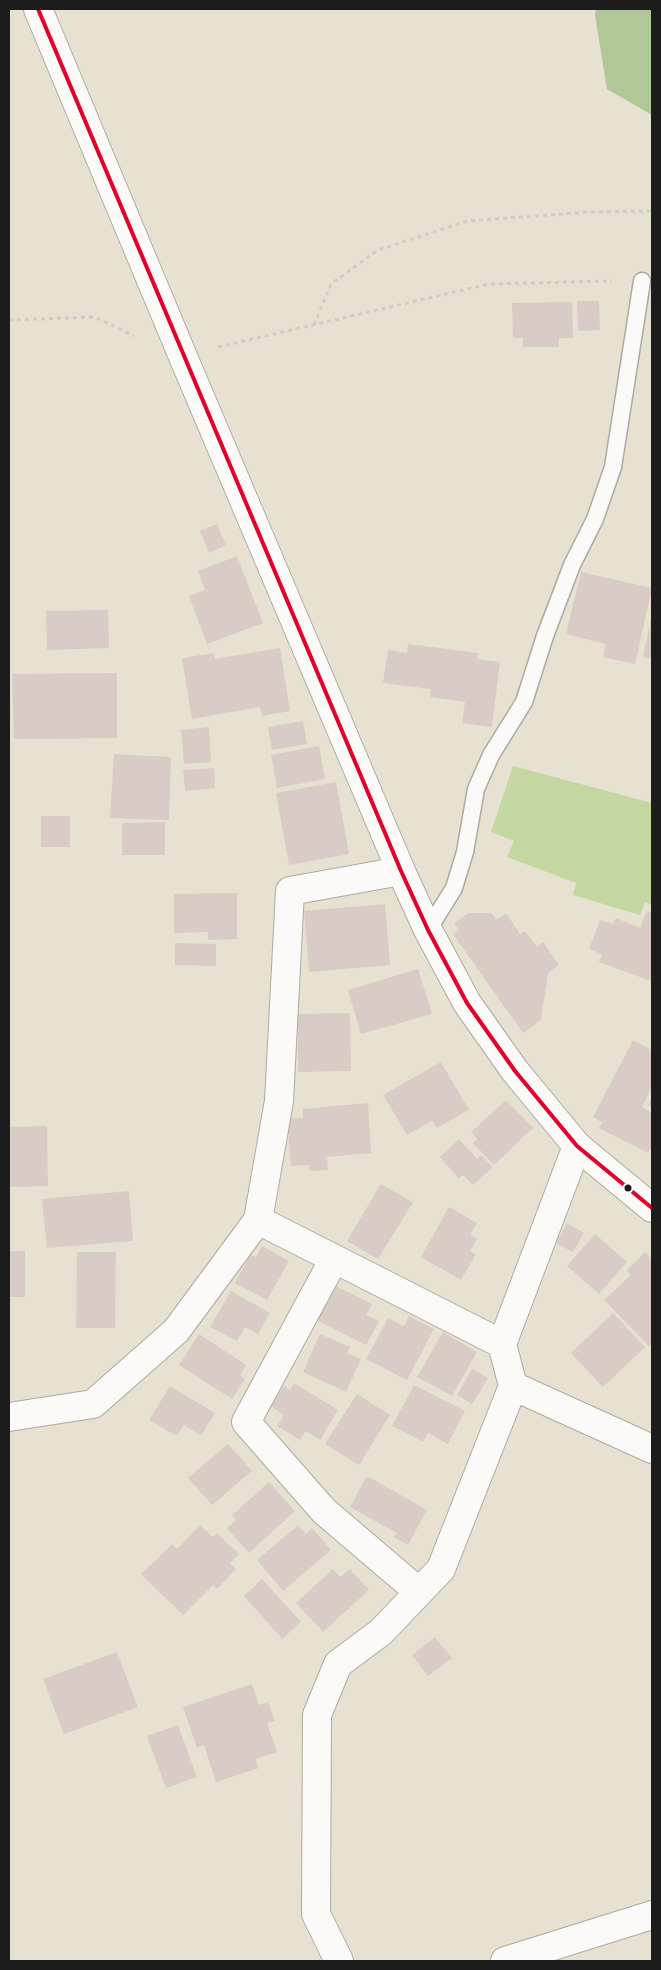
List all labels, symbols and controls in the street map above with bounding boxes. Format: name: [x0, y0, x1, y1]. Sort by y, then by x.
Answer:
unlabelled marker: [623, 1183, 633, 1193]

